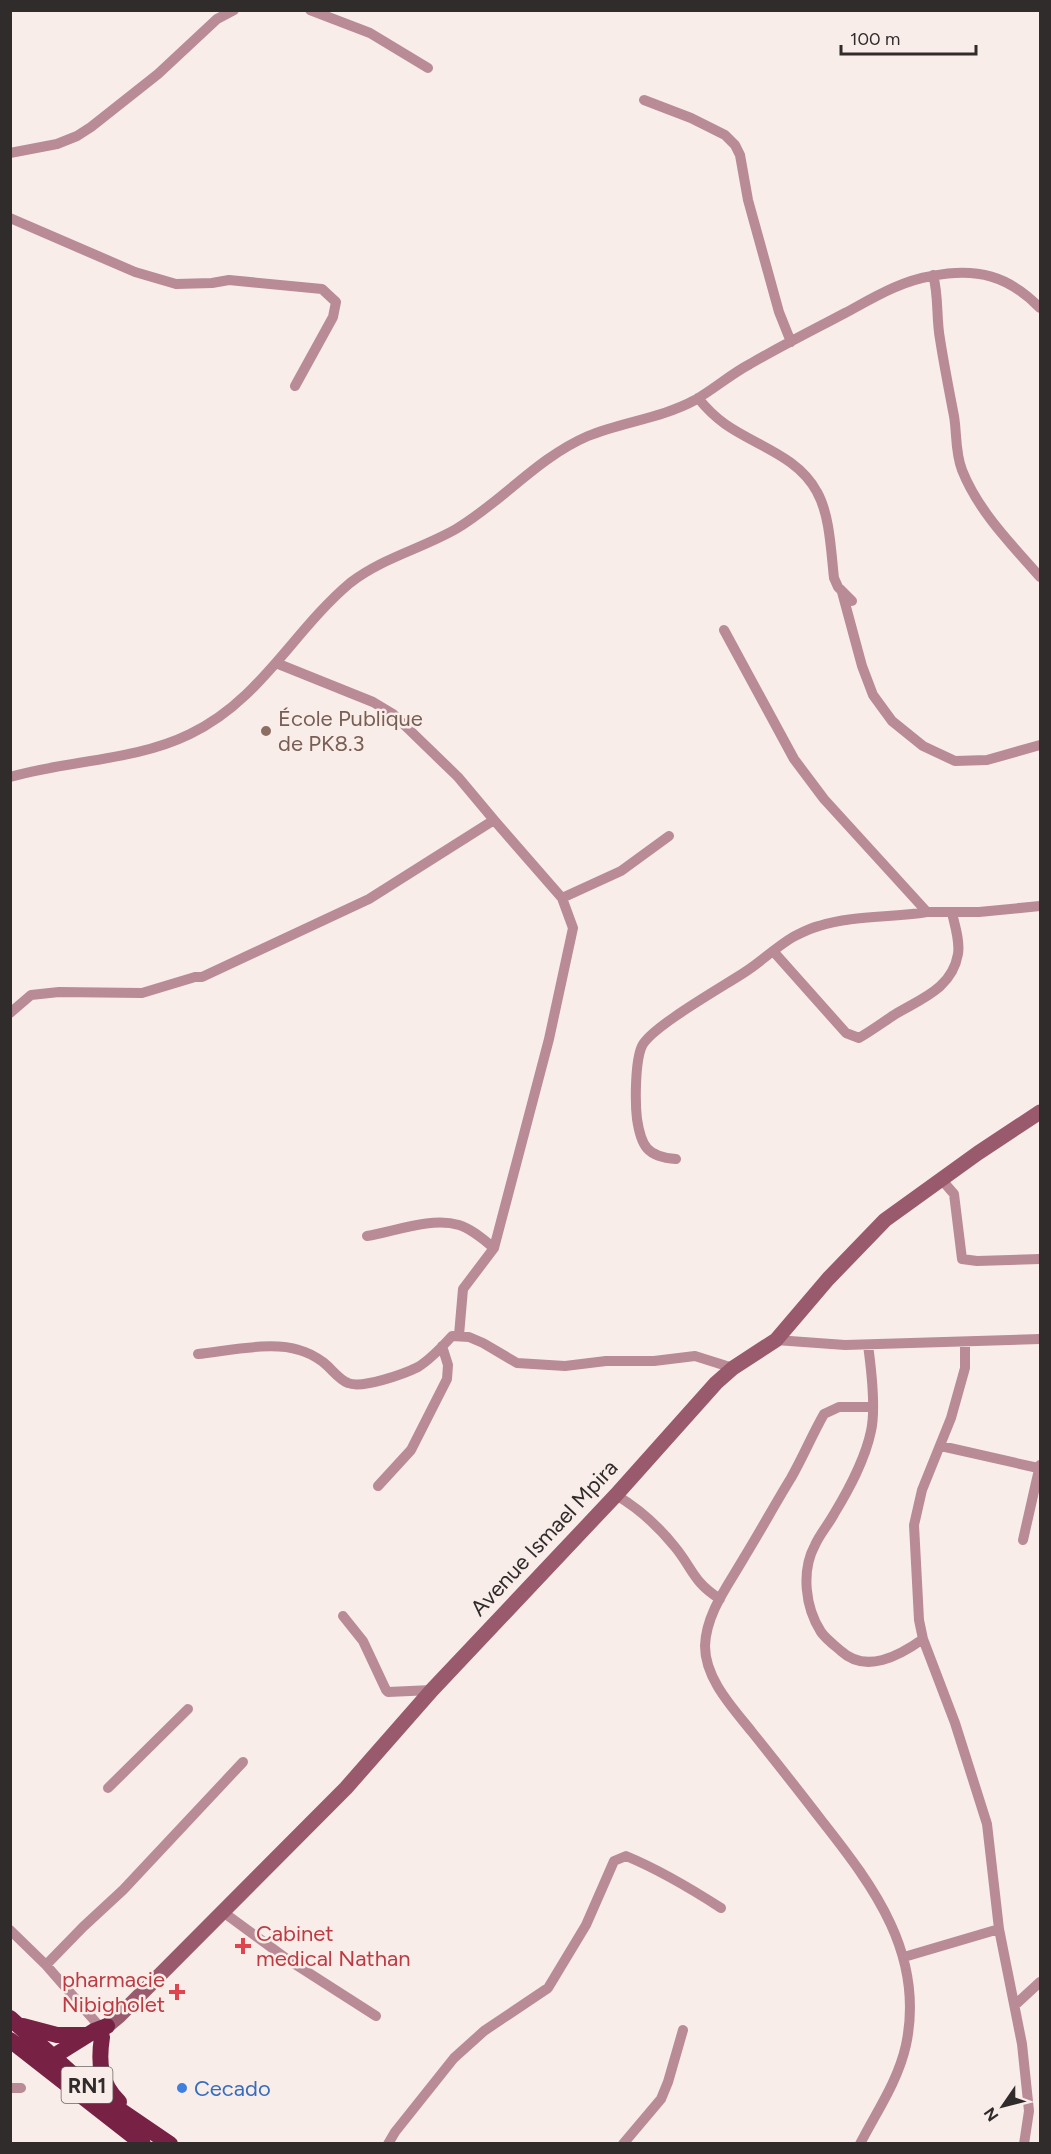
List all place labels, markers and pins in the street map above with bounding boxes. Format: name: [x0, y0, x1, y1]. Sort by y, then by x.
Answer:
place label: École Publique de PK8.3: [278, 705, 423, 757]
marker: École Publique de PK8.3: [259, 724, 273, 738]
place label: Cabinet medical Nathan: [256, 1920, 410, 1972]
marker: Cabinet medical Nathan: [234, 1937, 252, 1955]
place label: pharmacie Nibigholet: [62, 1966, 165, 2018]
marker: pharmacie Nibigholet: [170, 1985, 184, 1999]
place label: Cecado: [194, 2075, 271, 2102]
marker: Cecado: [175, 2081, 189, 2095]

